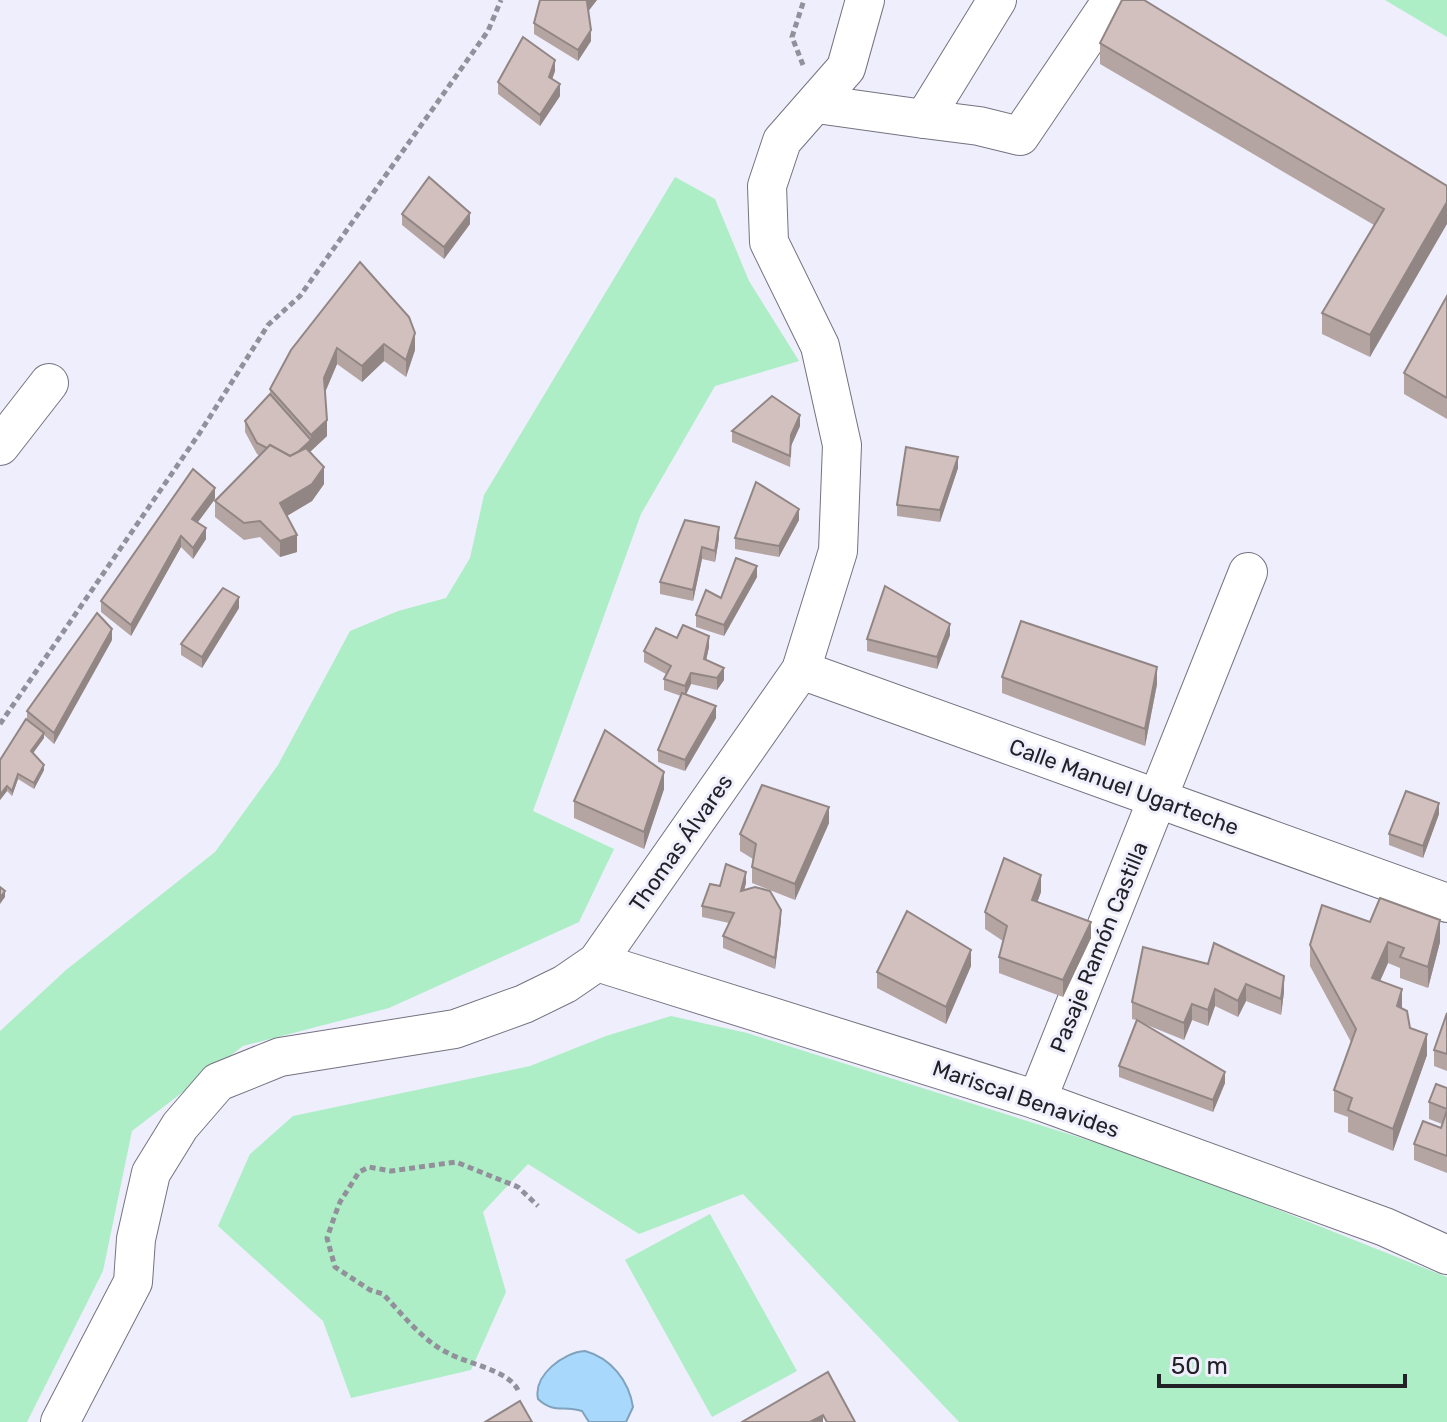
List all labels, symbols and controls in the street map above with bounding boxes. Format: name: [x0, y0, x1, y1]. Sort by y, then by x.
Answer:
street label: Calle Manuel Ugarteche: [1006, 733, 1242, 841]
street label: Thomas Álvares: [624, 769, 738, 917]
street label: Pasaje Ramón Castilla: [1044, 838, 1154, 1056]
street label: Mariscal Benavides: [929, 1054, 1123, 1144]
scale bar: [1159, 1338, 1405, 1388]
text: 50 m: [1171, 1352, 1228, 1380]

